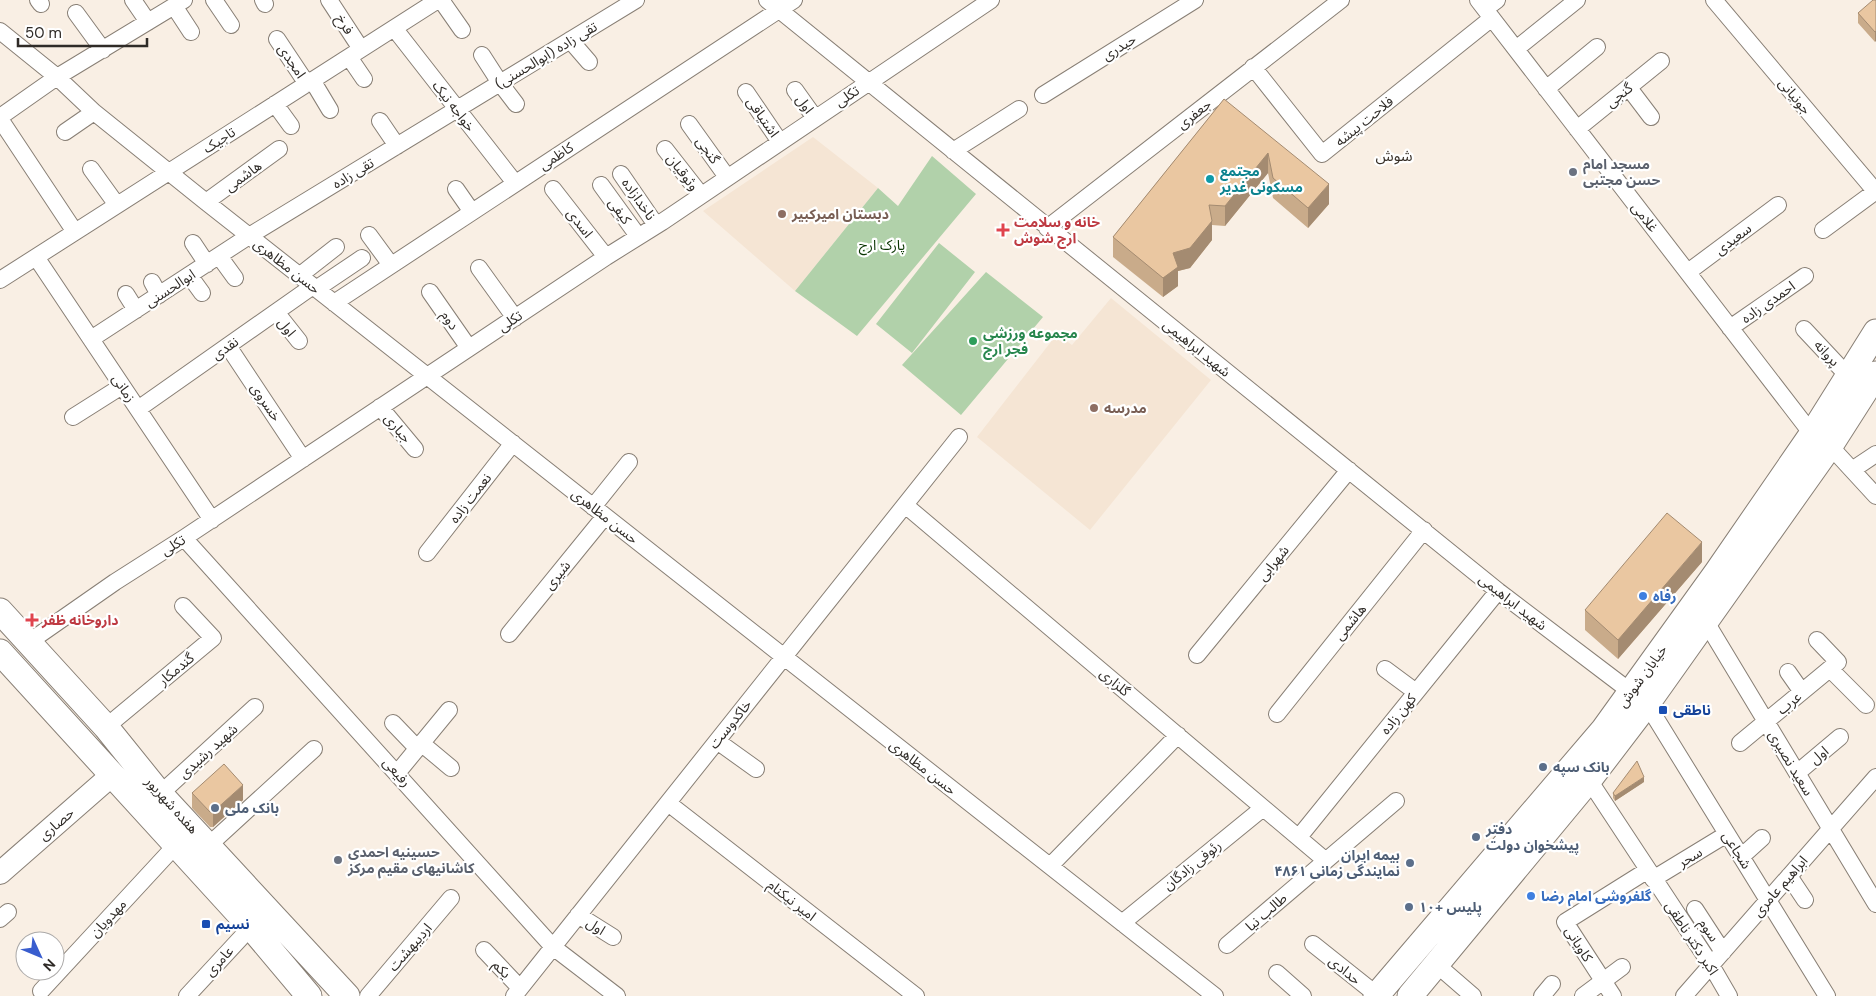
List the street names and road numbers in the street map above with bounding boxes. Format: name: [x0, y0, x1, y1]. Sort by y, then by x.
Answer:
street label: فرخ: [330, 10, 358, 39]
street label: تقی زاده (ابوالحسنی): [491, 17, 601, 93]
street label: حیدری: [1099, 30, 1139, 64]
street label: امجدی: [274, 40, 310, 82]
street label: جونیانی: [1775, 74, 1815, 118]
street label: خواجه نیک: [429, 77, 479, 135]
street label: گنجی: [1602, 78, 1636, 111]
street label: تکلی: [831, 81, 863, 111]
street label: اول: [792, 91, 818, 117]
street label: فلاحت پیشه: [1331, 92, 1398, 151]
street label: اشتیاقی: [743, 93, 783, 141]
street label: جعفری: [1173, 95, 1215, 133]
street label: تاجیک: [199, 123, 239, 157]
street label: گنجی: [692, 133, 724, 168]
street label: کاظمی: [535, 138, 577, 174]
street label: وثوقیان: [663, 150, 703, 194]
street label: تقی زاده: [329, 154, 377, 192]
street label: هاشمی: [221, 157, 265, 195]
street label: ناخدازاده: [618, 174, 660, 224]
street label: کیفی: [604, 194, 636, 228]
street label: غلامی: [1628, 198, 1662, 236]
street label: اسدی: [563, 205, 597, 241]
street label: سعیدی: [1711, 219, 1755, 259]
street label: حسن مظاهری: [250, 234, 324, 298]
street label: ابوالحسنی: [141, 265, 199, 311]
street label: احمدی زاده: [1737, 277, 1799, 327]
street label: تکلی: [494, 306, 526, 336]
street label: دوم: [435, 307, 463, 335]
street label: اول: [274, 314, 300, 340]
street label: شهید ابراهیمی: [1160, 315, 1234, 381]
street label: نقدی: [208, 332, 242, 364]
street label: پروانه: [1809, 336, 1844, 371]
street label: زمانی: [108, 370, 140, 406]
street label: خسروی: [247, 379, 285, 425]
street label: جباری: [381, 410, 415, 446]
street label: نعمت زاده: [445, 469, 495, 527]
street label: حسن مظاهری: [568, 484, 642, 548]
street label: تکلی: [157, 531, 189, 559]
street label: شهرابی: [1253, 542, 1293, 584]
street label: شیری: [540, 557, 574, 593]
street label: شهید ابراهیمی: [1475, 570, 1551, 634]
street label: هاشمی: [1330, 600, 1370, 644]
street label: خیابان شوش: [1613, 641, 1671, 711]
street label: گندمکار: [153, 649, 198, 690]
street label: گلزاری: [1096, 664, 1134, 700]
street label: عرب: [1773, 688, 1805, 718]
street label: کهن زاده: [1376, 690, 1420, 738]
street label: خاکدوست: [705, 696, 755, 752]
street label: شهید رشیدی: [175, 720, 241, 782]
street label: سعید نصیری: [1764, 727, 1818, 799]
street label: حسن مظاهری: [886, 735, 960, 799]
street label: اول: [1806, 742, 1832, 768]
street label: رفیعی: [379, 753, 415, 791]
street label: هفده شهریور: [141, 772, 202, 837]
street label: حصاری: [34, 804, 78, 844]
street label: شجاعی: [1718, 828, 1756, 872]
street label: رئوفی زادگان: [1159, 836, 1225, 894]
street label: سحر: [1674, 843, 1706, 872]
street label: ابراهیم عامری: [1749, 852, 1813, 922]
street label: امیر نیکنام: [763, 875, 820, 926]
street label: طالب نیا: [1241, 889, 1291, 935]
street label: مهدویان: [86, 895, 130, 941]
street label: اکبر دکتر ناطقی: [1661, 898, 1723, 978]
street label: اول: [583, 913, 609, 939]
street label: سوم: [1693, 915, 1723, 946]
street label: اردیبهشت: [384, 919, 436, 975]
street label: کاویانی: [1561, 923, 1597, 965]
street label: عامری: [201, 942, 237, 980]
street label: حدادی: [1325, 952, 1365, 988]
street label: یکم: [487, 956, 515, 984]

